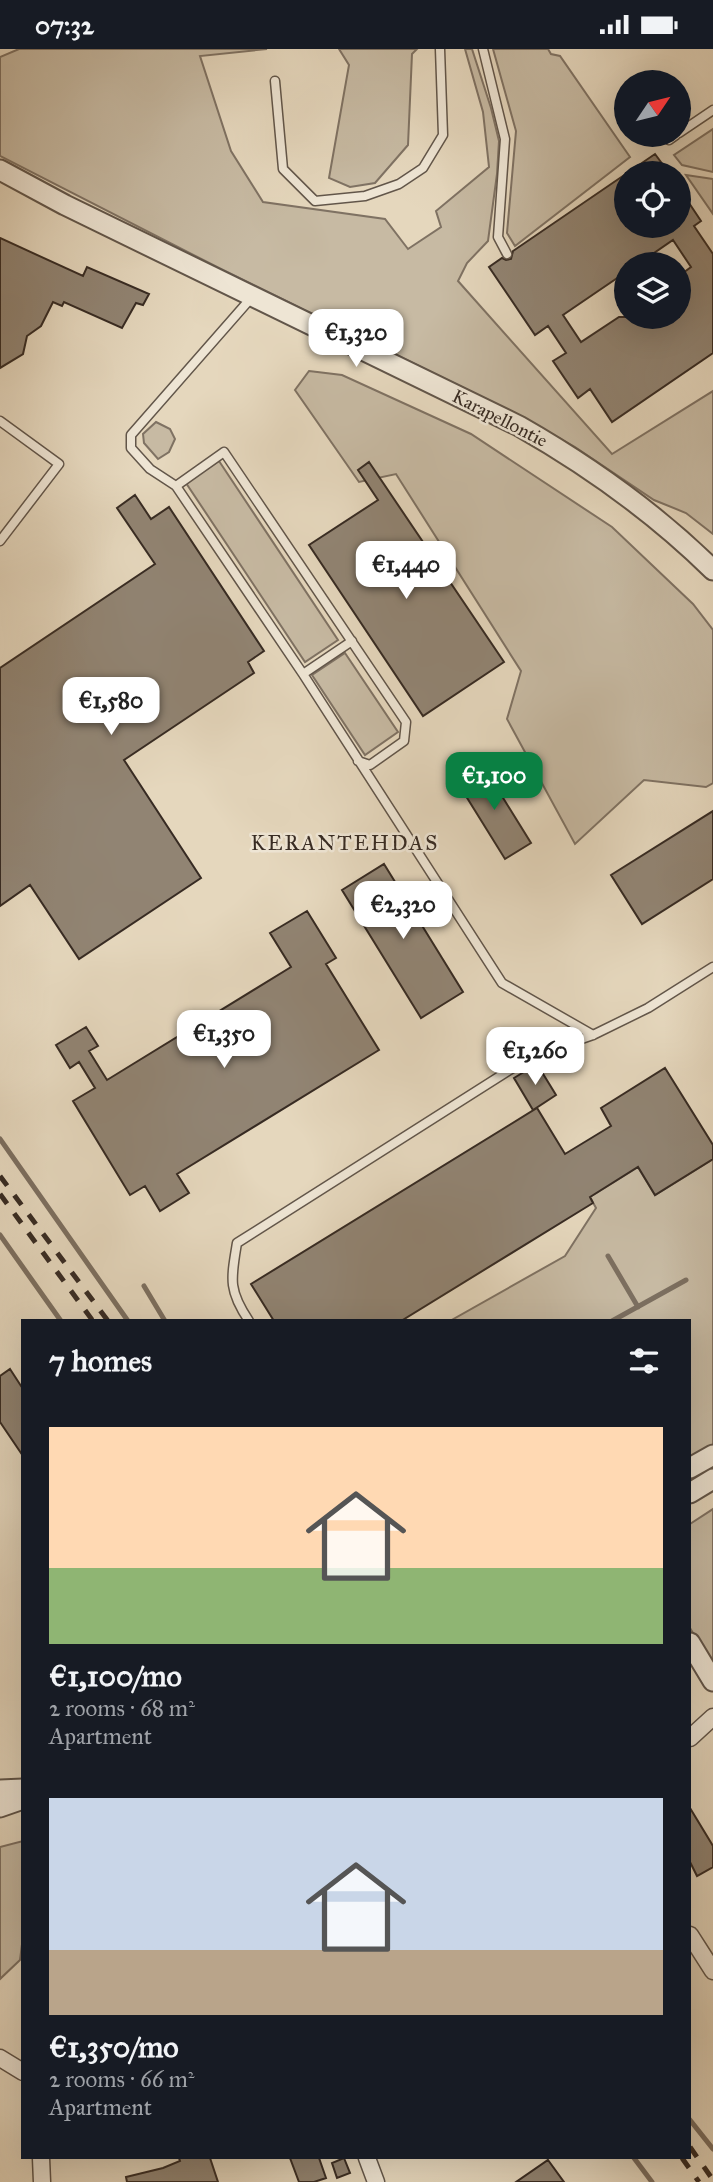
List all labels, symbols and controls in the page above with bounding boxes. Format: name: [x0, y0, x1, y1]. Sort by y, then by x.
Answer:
text: 07:32: [35, 9, 94, 41]
north arrow: [614, 70, 691, 147]
map controls: [614, 70, 691, 329]
button: locate: [614, 161, 691, 238]
button: layers: [614, 252, 691, 329]
pin: €1,320: [299, 309, 413, 369]
text: €1,320: [325, 318, 387, 346]
street label: Karapellontie: [448, 384, 552, 452]
pin: €1,440: [349, 541, 463, 601]
text: €1,440: [372, 550, 440, 578]
pin: €1,580: [54, 677, 168, 737]
text: €1,580: [79, 686, 143, 714]
pin: €1,100: [437, 753, 551, 812]
text: €1,100: [462, 761, 526, 789]
district label: KERANTEHDAS: [251, 830, 439, 856]
pin: €2,320: [346, 881, 460, 941]
text: €2,320: [370, 890, 436, 918]
pin: €1,350: [167, 1011, 281, 1070]
text: €1,350: [193, 1019, 255, 1047]
pin: €1,260: [478, 1027, 592, 1087]
text: €1,260: [502, 1036, 568, 1064]
icon: filters: [625, 1342, 663, 1380]
text: 7 homes: [49, 1343, 152, 1379]
icon: home: [293, 1473, 419, 1599]
text: €1,100/mo: [49, 1658, 182, 1694]
text: 2 rooms · 68 m²: [49, 1694, 195, 1722]
text: Apartment: [49, 1722, 152, 1750]
icon: home: [293, 1844, 419, 1970]
text: €1,350/mo: [49, 2029, 179, 2065]
text: 2 rooms · 66 m²: [49, 2065, 194, 2093]
text: Apartment: [49, 2093, 152, 2121]

